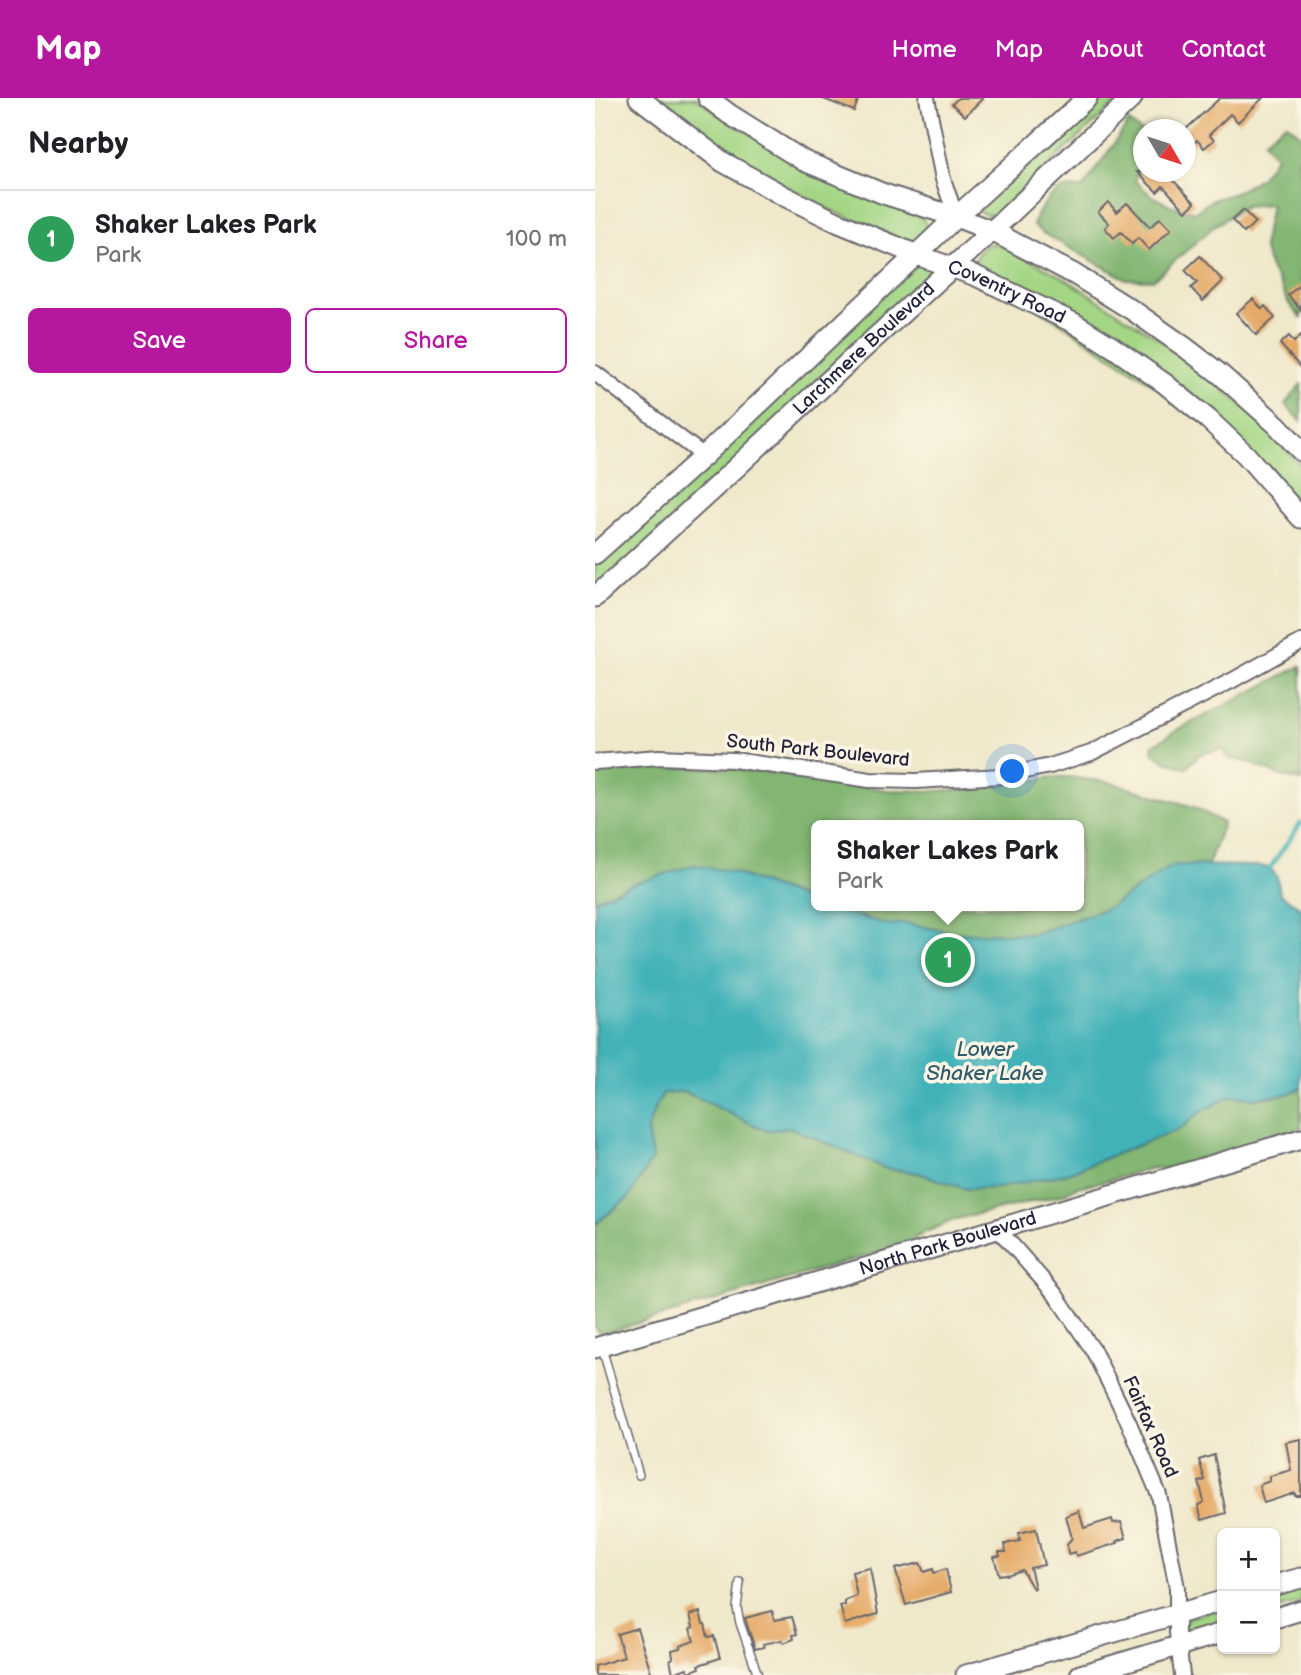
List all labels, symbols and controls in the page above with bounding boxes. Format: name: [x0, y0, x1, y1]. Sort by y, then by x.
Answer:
text: Map: [35, 29, 101, 69]
text: Home: [892, 35, 957, 64]
text: Map: [995, 35, 1043, 64]
text: About: [1081, 35, 1143, 64]
text: Contact: [1181, 35, 1266, 64]
north arrow: [1133, 119, 1196, 182]
text: Nearby: [28, 126, 128, 162]
text: Shaker Lakes Park: [95, 210, 317, 241]
text: 1: [46, 225, 56, 253]
text: 100 m: [506, 225, 567, 253]
text: Park: [95, 241, 141, 269]
street label: Coventry Road: [945, 255, 1069, 329]
street label: Larchmere Boulevard: [788, 278, 939, 420]
button: Save: [28, 308, 291, 373]
button: Share: [305, 308, 567, 373]
street label: South Park Boulevard: [725, 730, 911, 772]
your location: [995, 754, 1029, 788]
popup: [811, 820, 1084, 911]
text: Shaker Lakes Park: [837, 836, 1058, 867]
text: Park: [837, 867, 883, 895]
pin: 1: [925, 934, 971, 986]
water label: Lower Shaker Lake: [926, 1037, 1044, 1086]
street label: North Park Boulevard: [857, 1206, 1039, 1281]
street label: Fairfax Road: [1117, 1373, 1183, 1481]
map controls: [1217, 1528, 1280, 1654]
button: +: [1217, 1528, 1280, 1591]
button: −: [1217, 1591, 1280, 1654]

